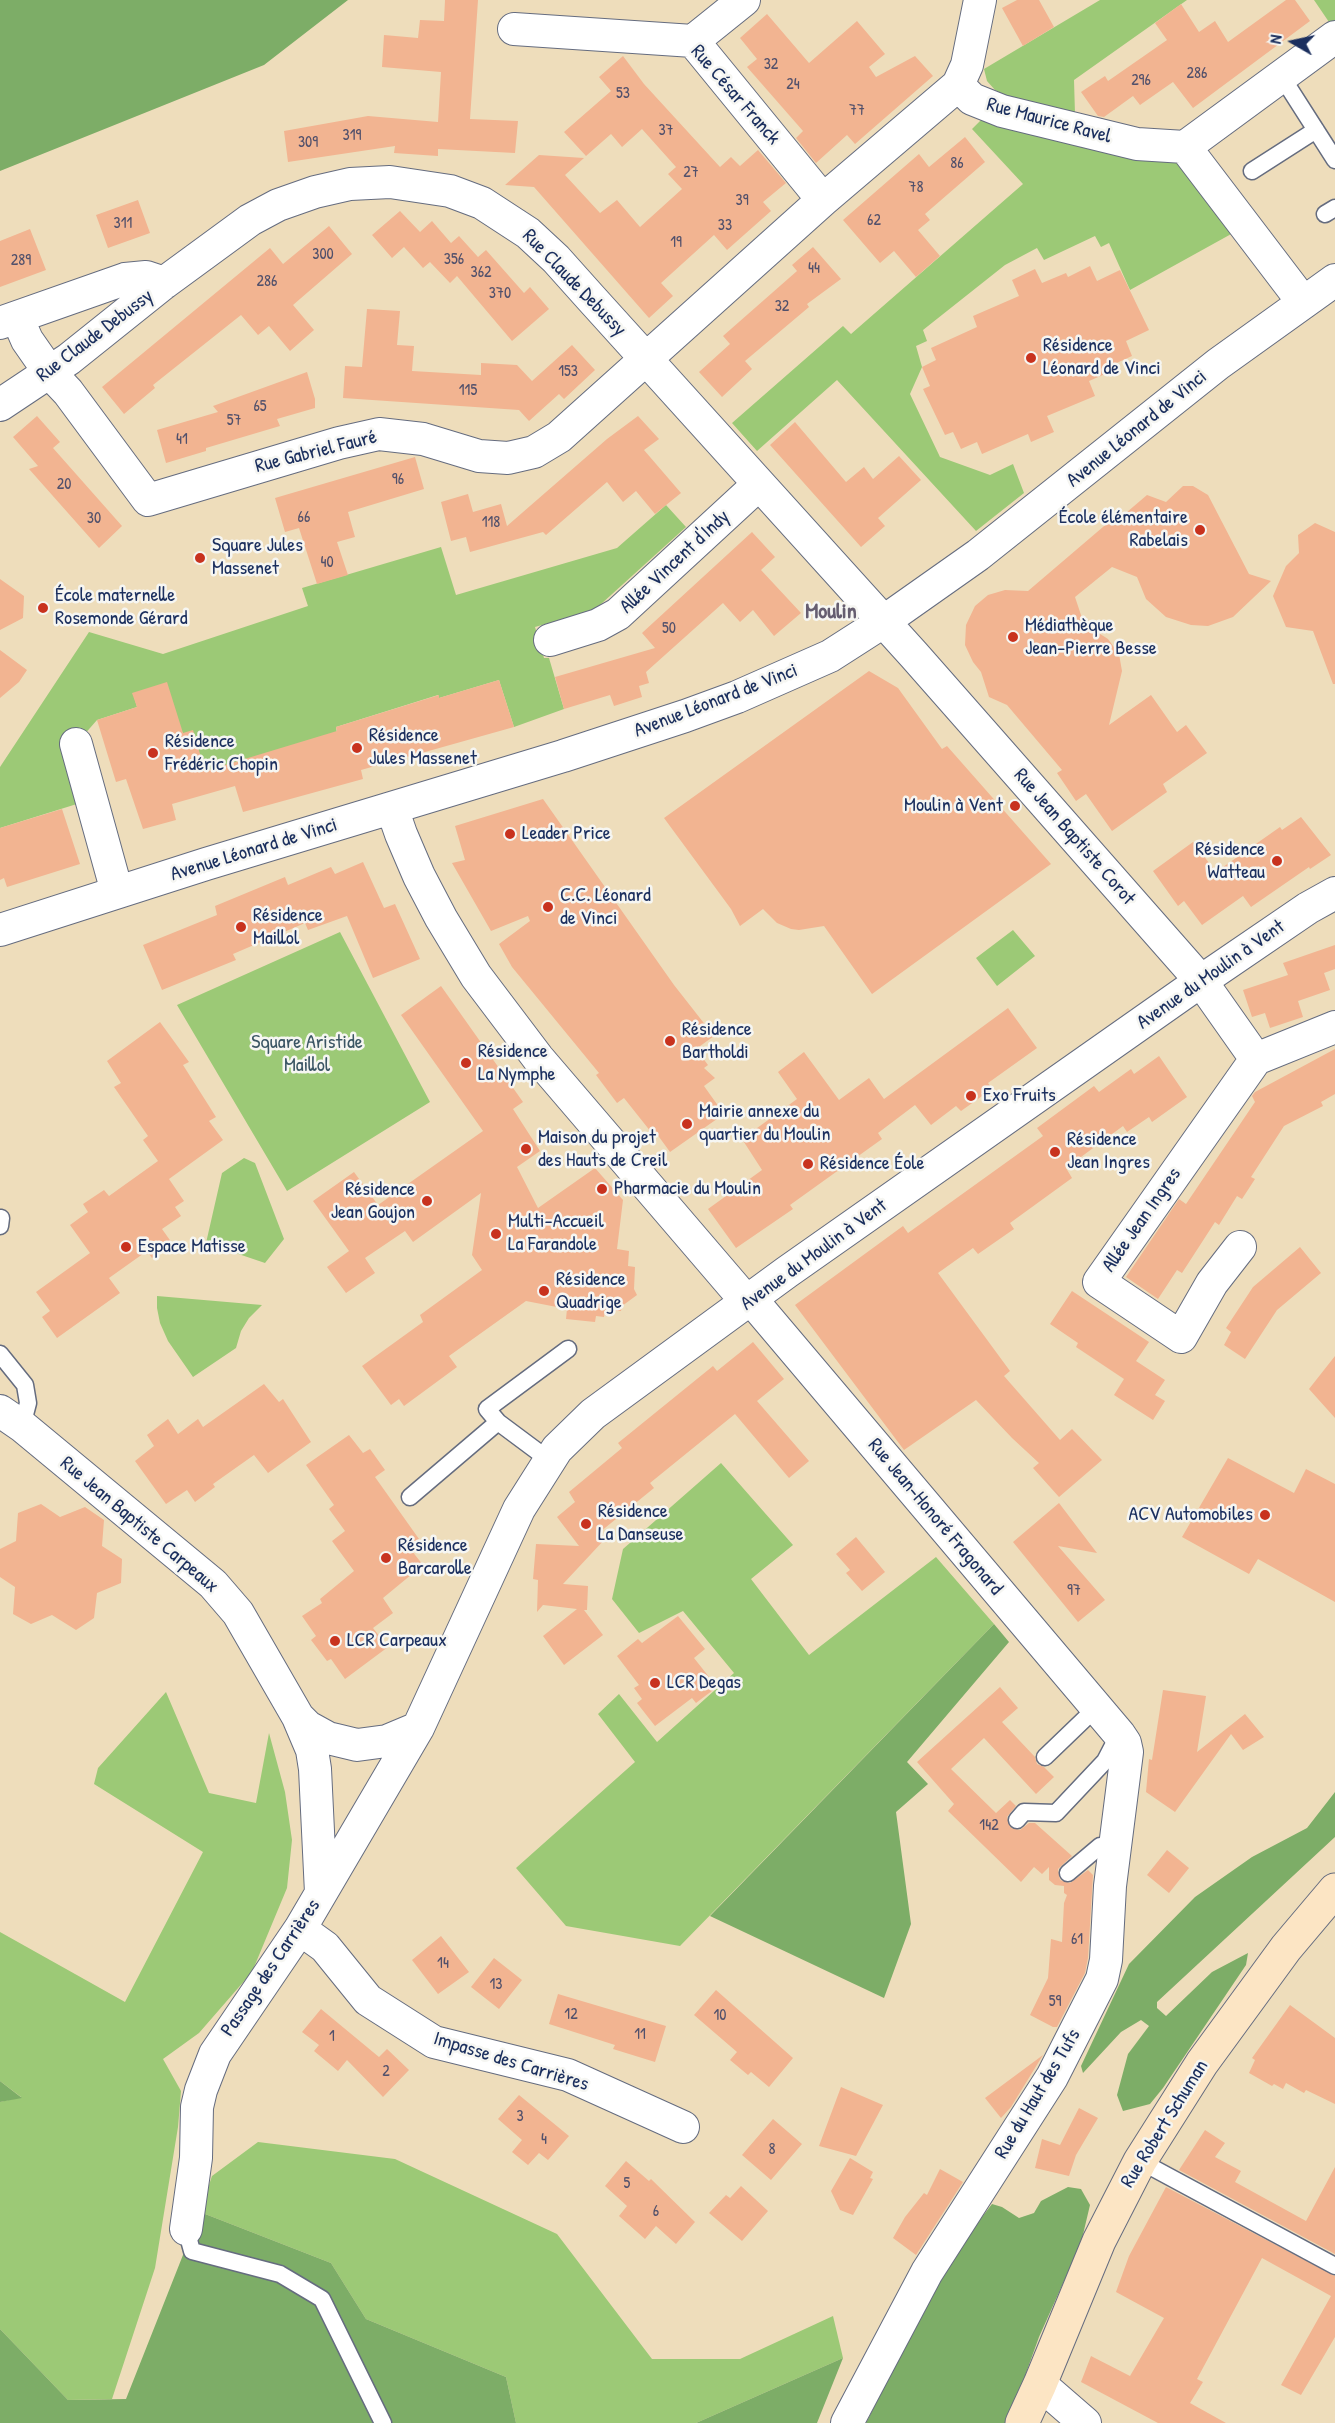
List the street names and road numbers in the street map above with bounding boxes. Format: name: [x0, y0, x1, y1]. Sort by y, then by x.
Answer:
street label: Rue César Franck: [685, 40, 785, 150]
street label: Rue Maurice Ravel: [984, 93, 1114, 149]
street label: Rue Claude Debussy: [517, 224, 631, 342]
street label: Rue Claude Debussy: [32, 284, 158, 388]
street label: Avenue Léonard de Vinci: [1062, 365, 1212, 493]
street label: Rue Gabriel Fauré: [253, 425, 379, 479]
street label: Allée Vincent d'Indy: [615, 505, 735, 619]
street label: Avenue Léonard de Vinci: [631, 659, 801, 743]
street label: Rue Jean Baptiste Corot: [1008, 764, 1140, 910]
street label: Avenue Léonard de Vinci: [168, 813, 340, 887]
street label: Avenue du Moulin à Vent: [1133, 915, 1289, 1035]
street label: Allée Jean Ingres: [1097, 1163, 1187, 1277]
street label: Avenue du Moulin à Vent: [736, 1194, 892, 1316]
street label: Rue Jean-Honoré Fragonard: [862, 1434, 1008, 1600]
street label: Rue Jean Baptiste Carpeaux: [55, 1452, 223, 1598]
street label: Passage des Carrières: [216, 1895, 326, 2041]
street label: Rue du Haut des Tufs: [990, 2025, 1086, 2163]
street label: Impasse des Carrières: [431, 2027, 591, 2097]
street label: Rue Robert Schuman: [1116, 2056, 1214, 2192]

